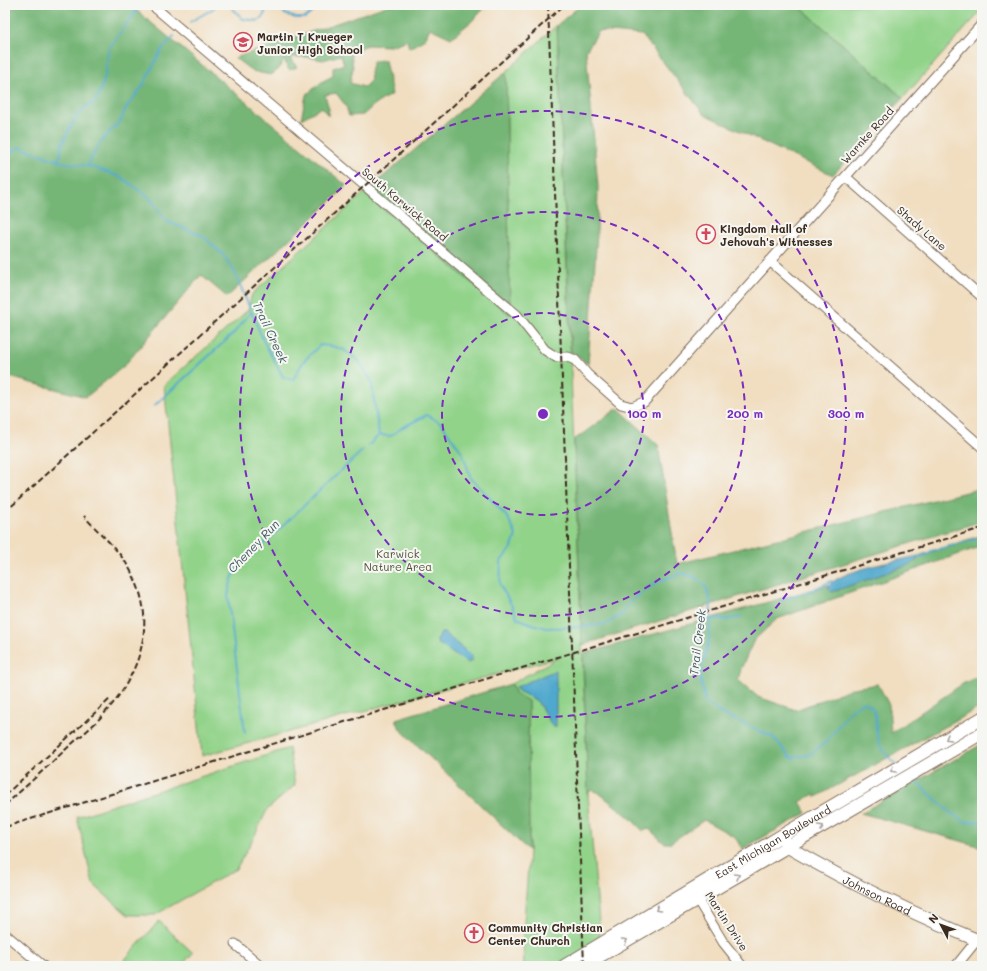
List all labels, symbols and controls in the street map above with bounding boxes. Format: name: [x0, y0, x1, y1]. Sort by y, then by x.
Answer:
place label: Martin T Krueger Junior High School: [257, 29, 363, 57]
school or university icon: Martin T Krueger Junior High School: [232, 31, 254, 53]
street label: Warnke Road: [837, 103, 897, 167]
street label: South Karwick Road: [359, 164, 451, 244]
street label: Shady Lane: [894, 202, 950, 254]
place label: Kingdom Hall of Jehovah's Witnesses: [720, 221, 833, 249]
church icon: Kingdom Hall of Jehovah's Witnesses: [695, 223, 717, 245]
water label: Trail Creek: [250, 298, 293, 366]
text: 100 m: [627, 405, 661, 421]
text: 200 m: [727, 405, 763, 421]
text: 300 m: [828, 405, 864, 421]
centre of rings: [536, 407, 550, 421]
water label: Cheney Run: [224, 516, 283, 576]
park label: Karwick Nature Area: [364, 546, 432, 574]
water label: Trail Creek: [685, 607, 709, 676]
one-way arrow: [945, 733, 952, 740]
one-way arrow: [890, 765, 897, 773]
street label: East Michigan Boulevard: [712, 801, 833, 882]
one-way arrow: [817, 825, 824, 832]
street label: Johnson Road: [841, 871, 914, 918]
one-way arrow: [733, 873, 740, 880]
street label: Martin Drive: [702, 888, 752, 954]
one-way arrow: [655, 905, 662, 912]
north arrow: [921, 905, 961, 945]
text: N: [925, 910, 941, 926]
place label: Community Christian Center Church: [488, 920, 603, 948]
church icon: Community Christian Center Church: [463, 922, 485, 944]
one-way arrow: [621, 939, 628, 946]

